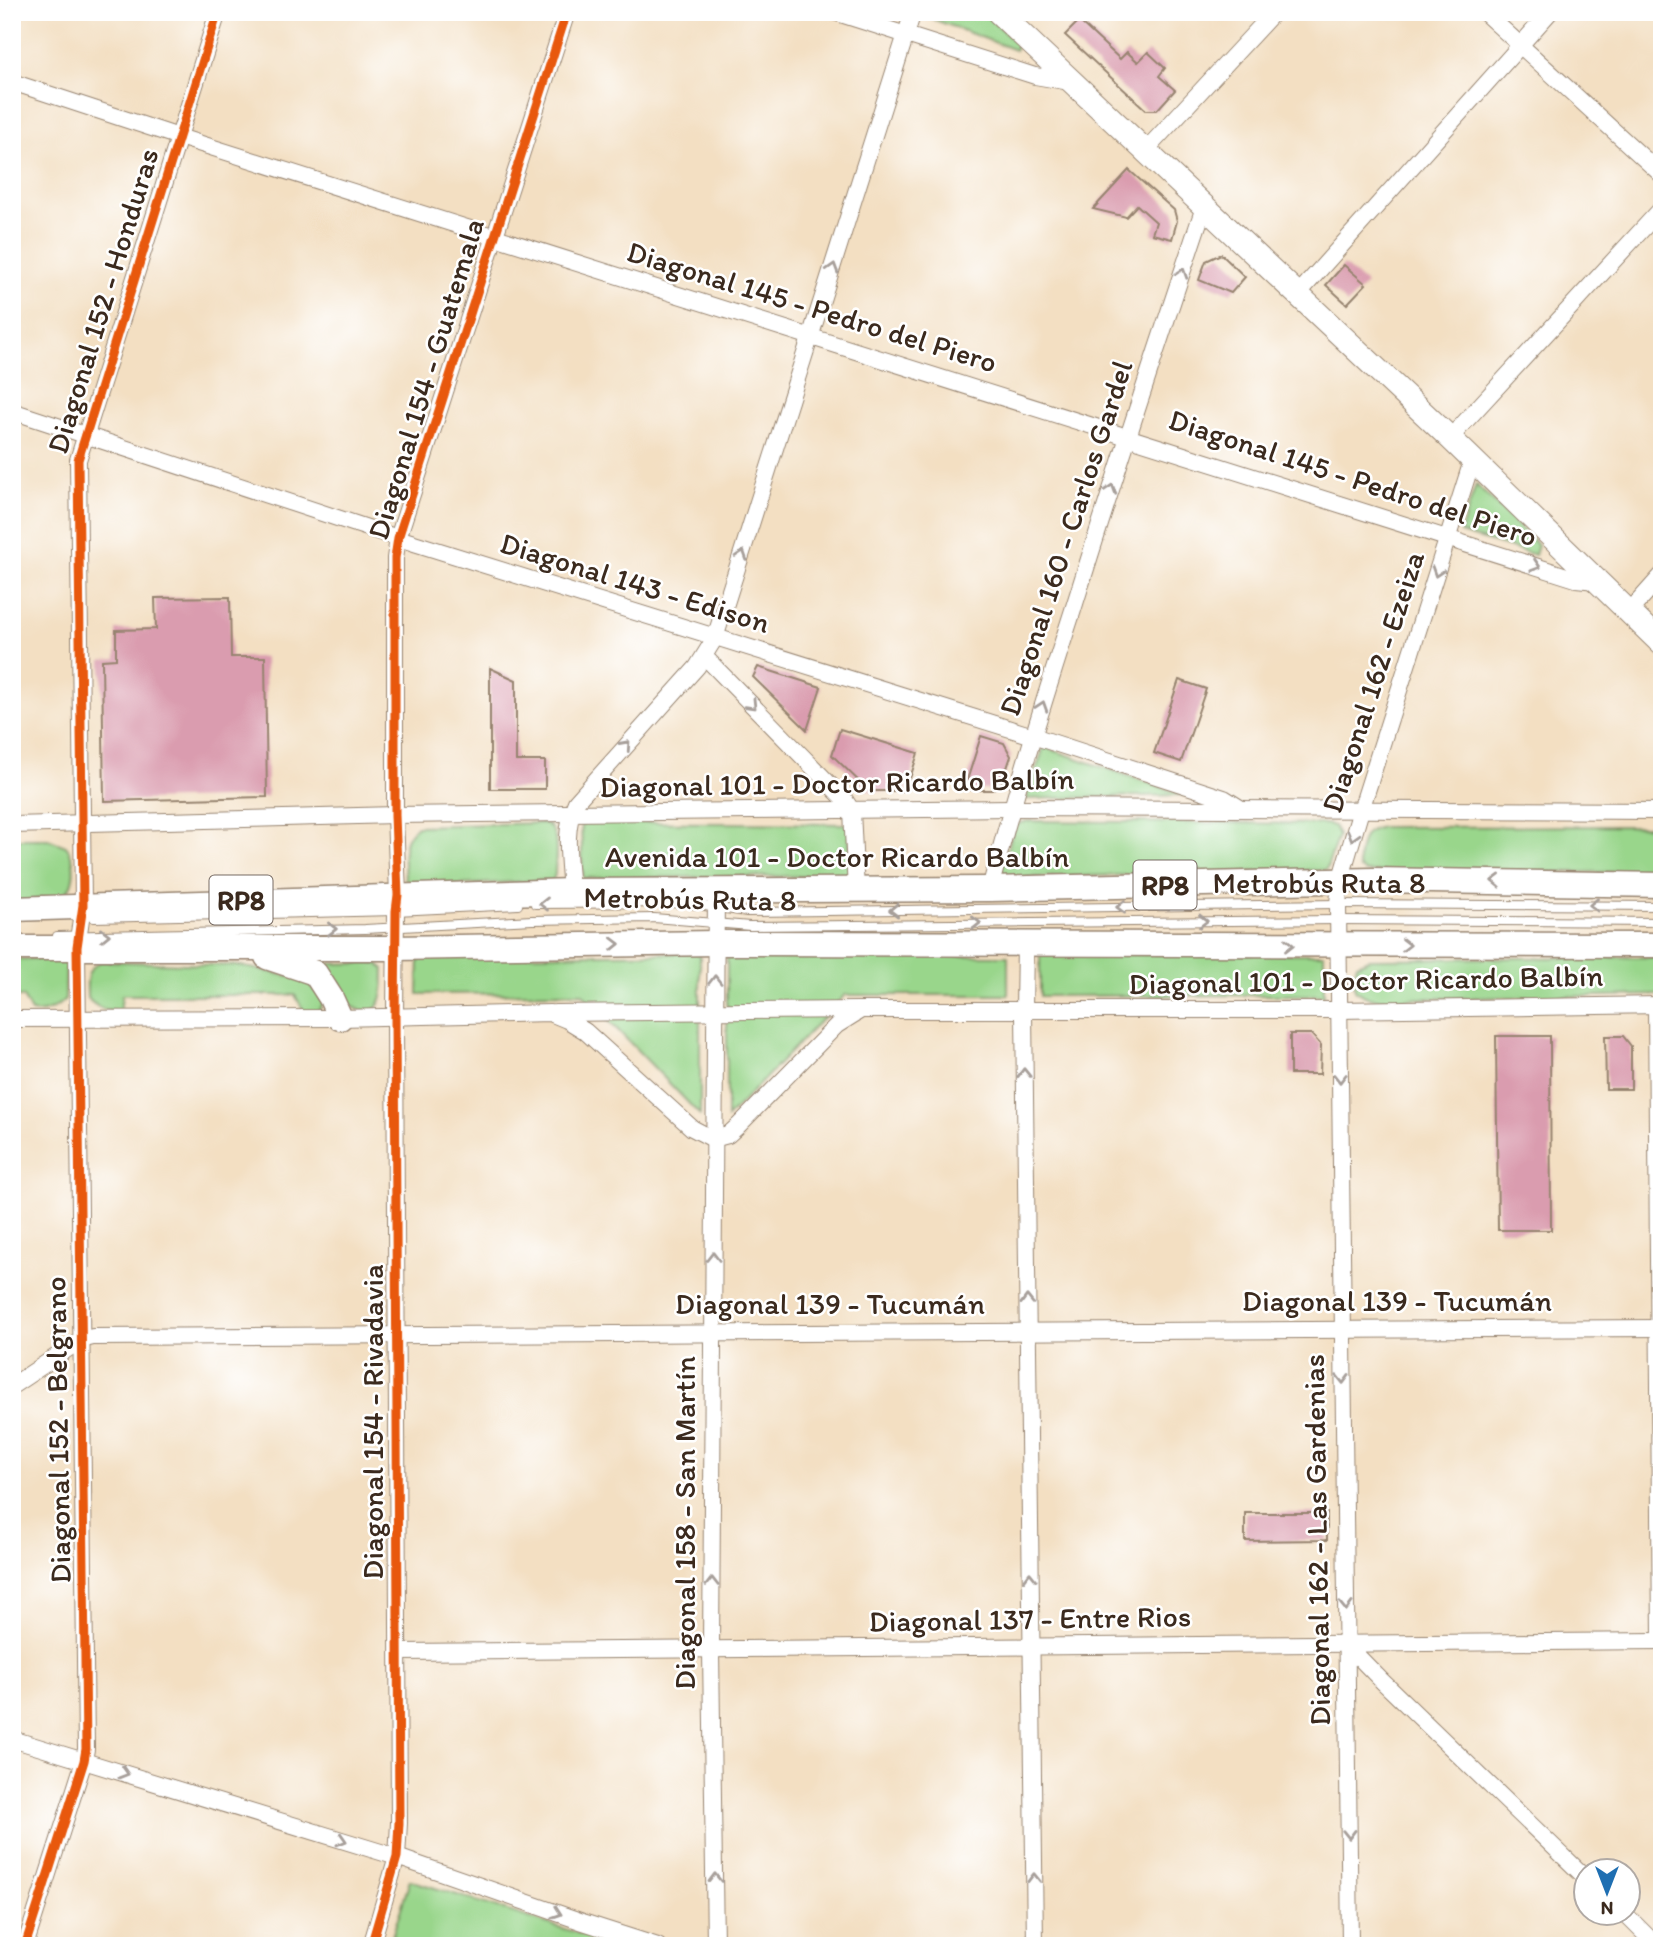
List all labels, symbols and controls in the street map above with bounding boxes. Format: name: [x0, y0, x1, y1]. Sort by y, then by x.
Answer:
street label: Diagonal 152 - Honduras: [38, 144, 167, 458]
street label: Diagonal 154 - Guatemala: [359, 214, 492, 544]
street label: Diagonal 145 - Pedro del Piero: [623, 233, 1002, 381]
one-way arrow: [825, 262, 840, 274]
one-way arrow: [1174, 267, 1188, 280]
street label: Diagonal 160 - Carlos Gardel: [991, 355, 1141, 720]
street label: Diagonal 145 - Pedro del Piero: [1164, 400, 1542, 555]
one-way arrow: [1102, 483, 1117, 495]
street label: Diagonal 143 - Edison: [496, 524, 774, 641]
street label: Diagonal 162 - Ezeiza: [1313, 546, 1432, 817]
one-way arrow: [734, 549, 749, 561]
one-way arrow: [1529, 558, 1541, 572]
one-way arrow: [1430, 566, 1445, 578]
one-way arrow: [744, 697, 757, 710]
one-way arrow: [1034, 700, 1049, 712]
one-way arrow: [617, 740, 630, 753]
street label: Diagonal 101 - Doctor Ricardo Balbín: [599, 760, 1075, 805]
one-way arrow: [1347, 830, 1362, 842]
street label: Avenida 101 - Doctor Ricardo Balbín: [605, 838, 1069, 875]
road number: RP8: [1134, 860, 1196, 910]
street label: Metrobús Ruta 8: [1213, 864, 1425, 901]
one-way arrow: [1490, 874, 1501, 889]
road number: RP8: [210, 876, 272, 925]
street label: Metrobús Ruta 8: [583, 878, 797, 919]
one-way arrow: [538, 896, 549, 912]
one-way arrow: [1588, 897, 1598, 913]
one-way arrow: [1115, 899, 1126, 915]
one-way arrow: [888, 902, 899, 917]
one-way arrow: [1198, 913, 1209, 929]
one-way arrow: [970, 915, 981, 930]
one-way arrow: [327, 922, 338, 937]
one-way arrow: [100, 927, 111, 942]
one-way arrow: [610, 936, 621, 952]
one-way arrow: [1284, 937, 1295, 953]
one-way arrow: [1401, 937, 1411, 953]
street label: Diagonal 101 - Doctor Ricardo Balbín: [1128, 957, 1604, 1002]
one-way arrow: [707, 975, 723, 985]
one-way arrow: [1017, 1067, 1032, 1078]
one-way arrow: [1332, 1073, 1348, 1084]
one-way arrow: [705, 1251, 721, 1262]
street label: Diagonal 154 - Rivadavia: [354, 1264, 391, 1580]
street label: Diagonal 152 - Belgrano: [36, 1276, 79, 1584]
street label: Diagonal 139 - Tucumán: [1242, 1282, 1552, 1319]
street label: Diagonal 139 - Tucumán: [675, 1285, 985, 1322]
one-way arrow: [1019, 1294, 1035, 1305]
street label: Diagonal 162 - Las Gardenias: [1295, 1354, 1338, 1726]
street label: Diagonal 158 - San Martín: [666, 1356, 703, 1690]
one-way arrow: [1335, 1374, 1351, 1384]
one-way arrow: [1022, 1571, 1038, 1581]
one-way arrow: [704, 1577, 720, 1587]
street label: Diagonal 137 - Entre Rios: [868, 1597, 1192, 1640]
one-way arrow: [1338, 1601, 1354, 1612]
one-way arrow: [118, 1765, 130, 1780]
one-way arrow: [1341, 1829, 1357, 1839]
one-way arrow: [336, 1831, 348, 1846]
north arrow: [1572, 1856, 1642, 1926]
one-way arrow: [707, 1872, 722, 1883]
one-way arrow: [1026, 1872, 1042, 1882]
text: N: [1601, 1897, 1613, 1920]
one-way arrow: [551, 1905, 563, 1919]

